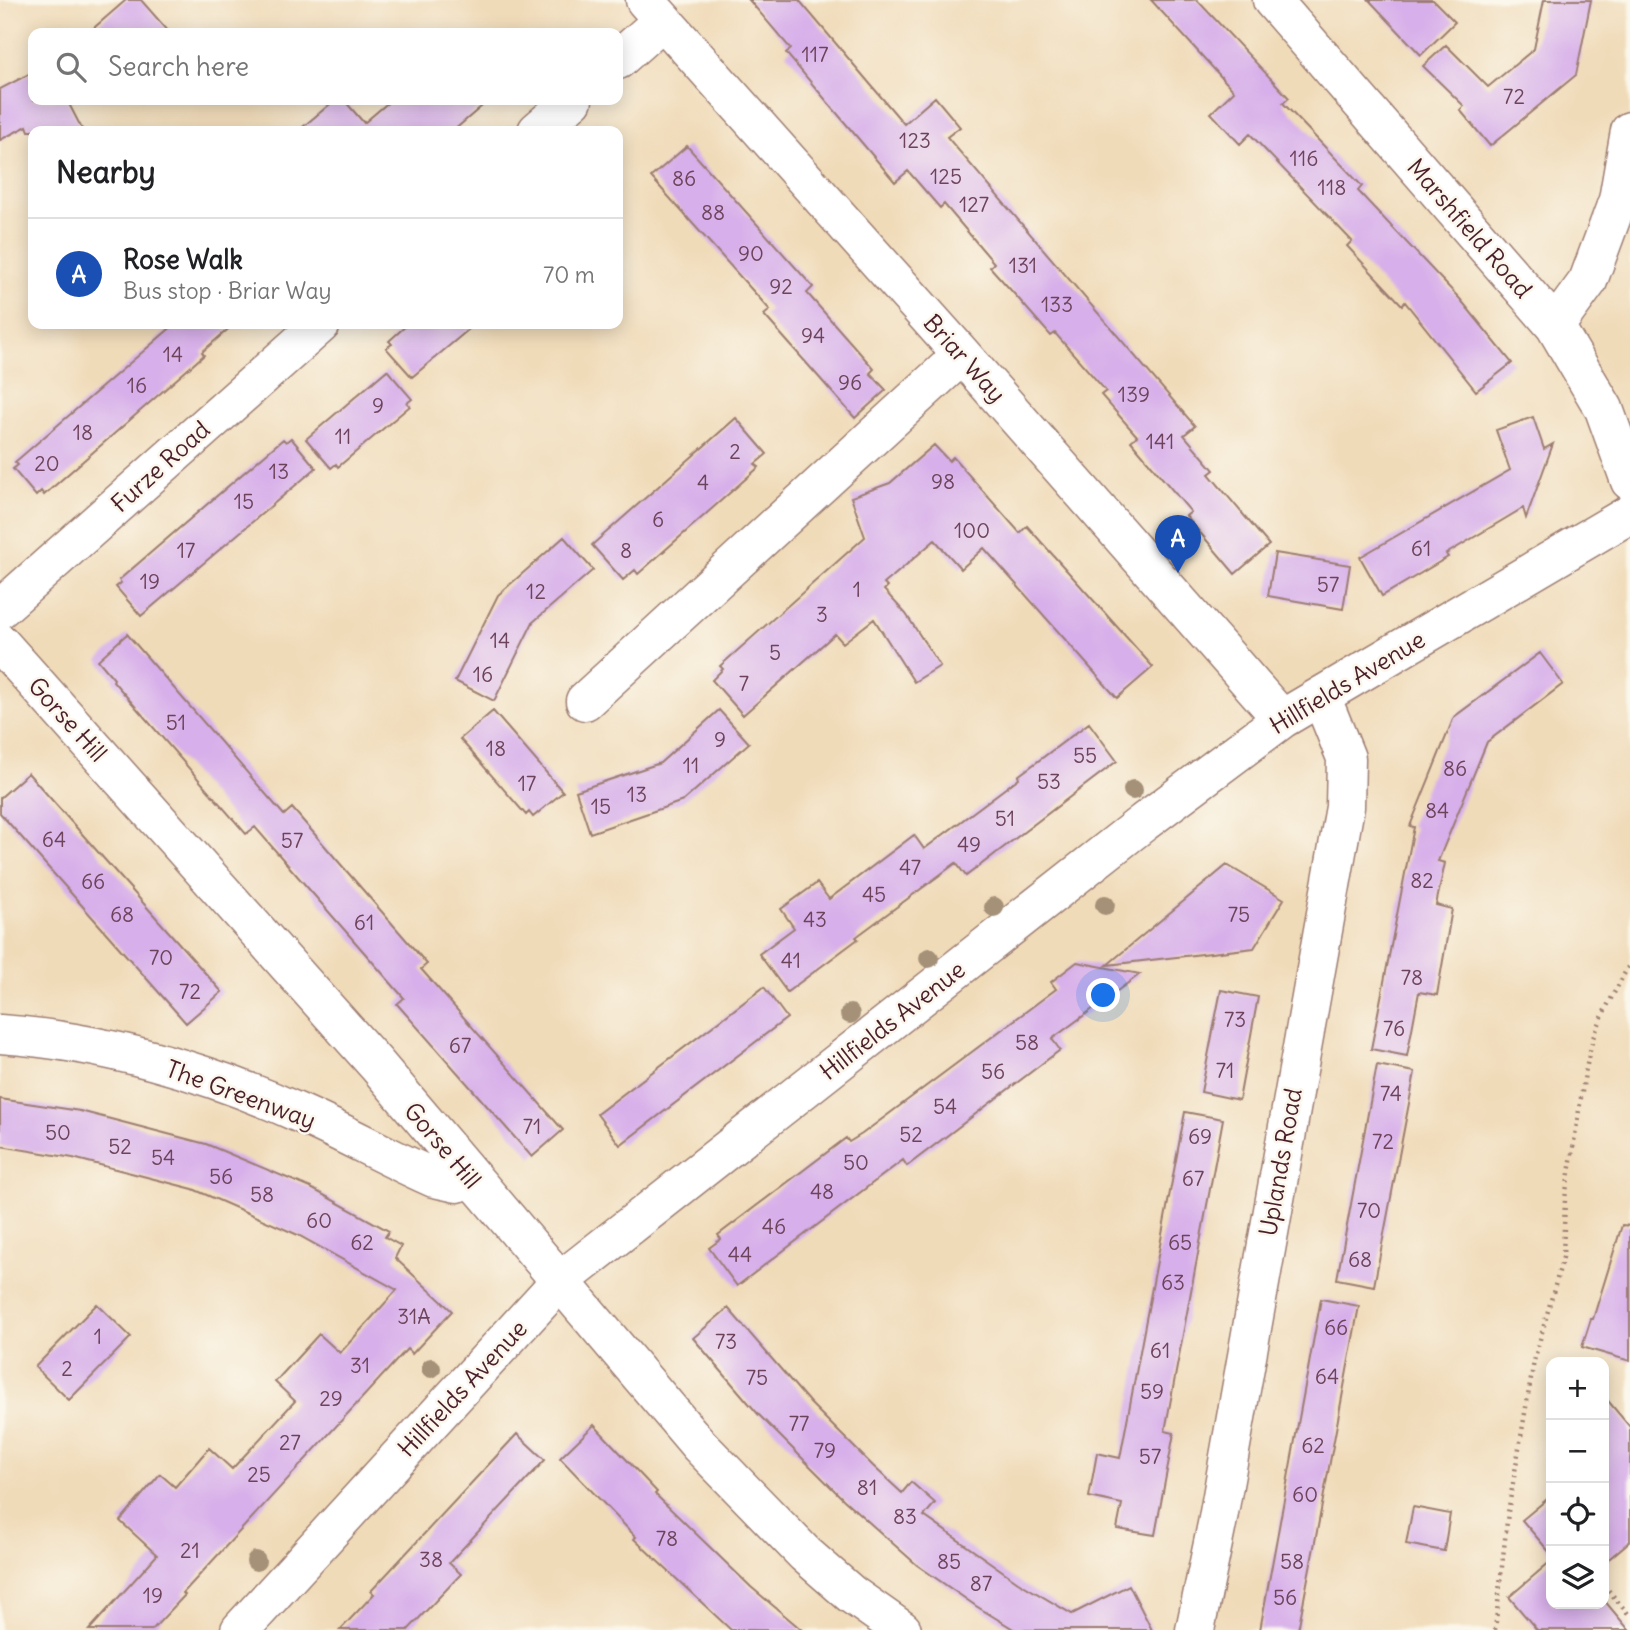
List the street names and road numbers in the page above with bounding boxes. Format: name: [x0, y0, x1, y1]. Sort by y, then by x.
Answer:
street label: Marshfield Road: [1401, 152, 1539, 304]
street label: Briar Way: [918, 308, 1012, 408]
street label: Furze Road: [104, 414, 216, 518]
street label: Hillfields Avenue: [1264, 624, 1430, 740]
street label: Gorse Hill: [22, 670, 114, 768]
street label: Hillfields Avenue: [813, 954, 971, 1086]
street label: The Greenway: [162, 1053, 320, 1135]
street label: Uplands Road: [1252, 1086, 1308, 1238]
street label: Gorse Hill: [398, 1096, 488, 1194]
street label: Hillfields Avenue: [391, 1313, 533, 1463]

